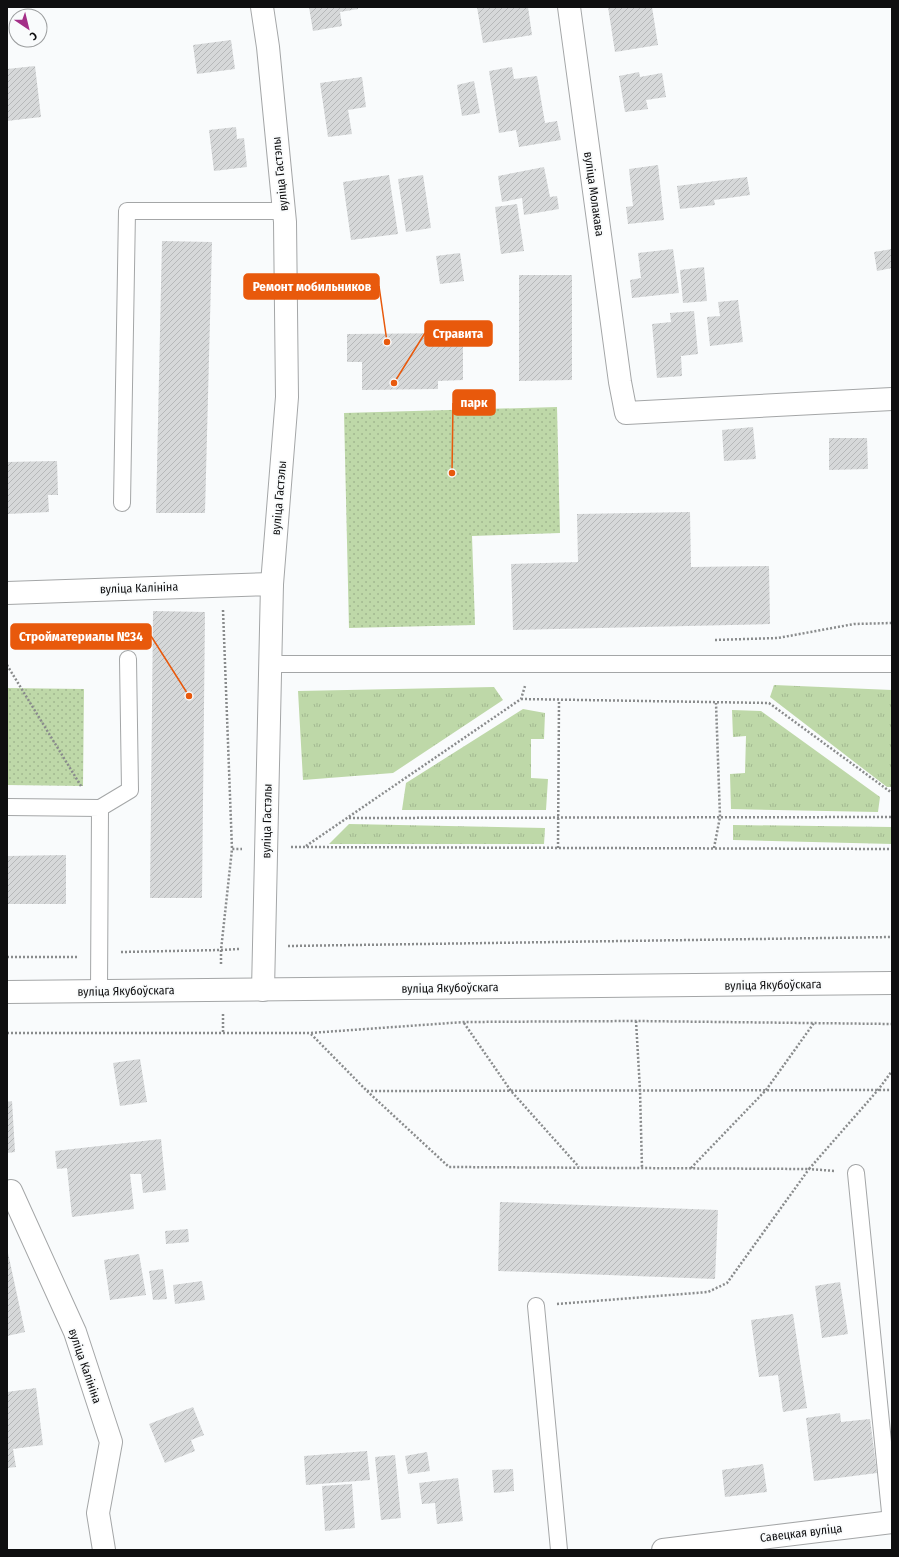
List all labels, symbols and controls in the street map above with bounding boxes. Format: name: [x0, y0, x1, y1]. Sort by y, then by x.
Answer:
north arrow: [8, 8, 48, 48]
text: С: [27, 29, 40, 43]
street label: вуліца Гастэлы: [269, 136, 291, 212]
street label: вуліца Молакава: [581, 151, 607, 237]
callout: Ремонт мобильников: [244, 274, 379, 299]
text: Ремонт мобильников: [253, 279, 372, 294]
callout: Стравита: [425, 321, 492, 346]
text: Стравита: [433, 326, 484, 341]
callout: парк: [453, 390, 495, 415]
text: парк: [461, 395, 488, 410]
street label: вуліца Гастэлы: [269, 460, 289, 536]
street label: вуліца Калініна: [100, 580, 179, 596]
callout: Стройматериалы №34: [11, 624, 151, 649]
text: Стройматериалы №34: [19, 629, 143, 644]
street label: вуліца Гастэлы: [259, 783, 275, 859]
street label: вуліца Якубоўскага: [724, 977, 822, 993]
street label: вуліца Якубоўскага: [401, 980, 499, 996]
street label: вуліца Якубоўскага: [77, 983, 175, 999]
street label: вуліца Калініна: [66, 1327, 104, 1405]
street label: Савецкая вуліца: [759, 1521, 843, 1545]

